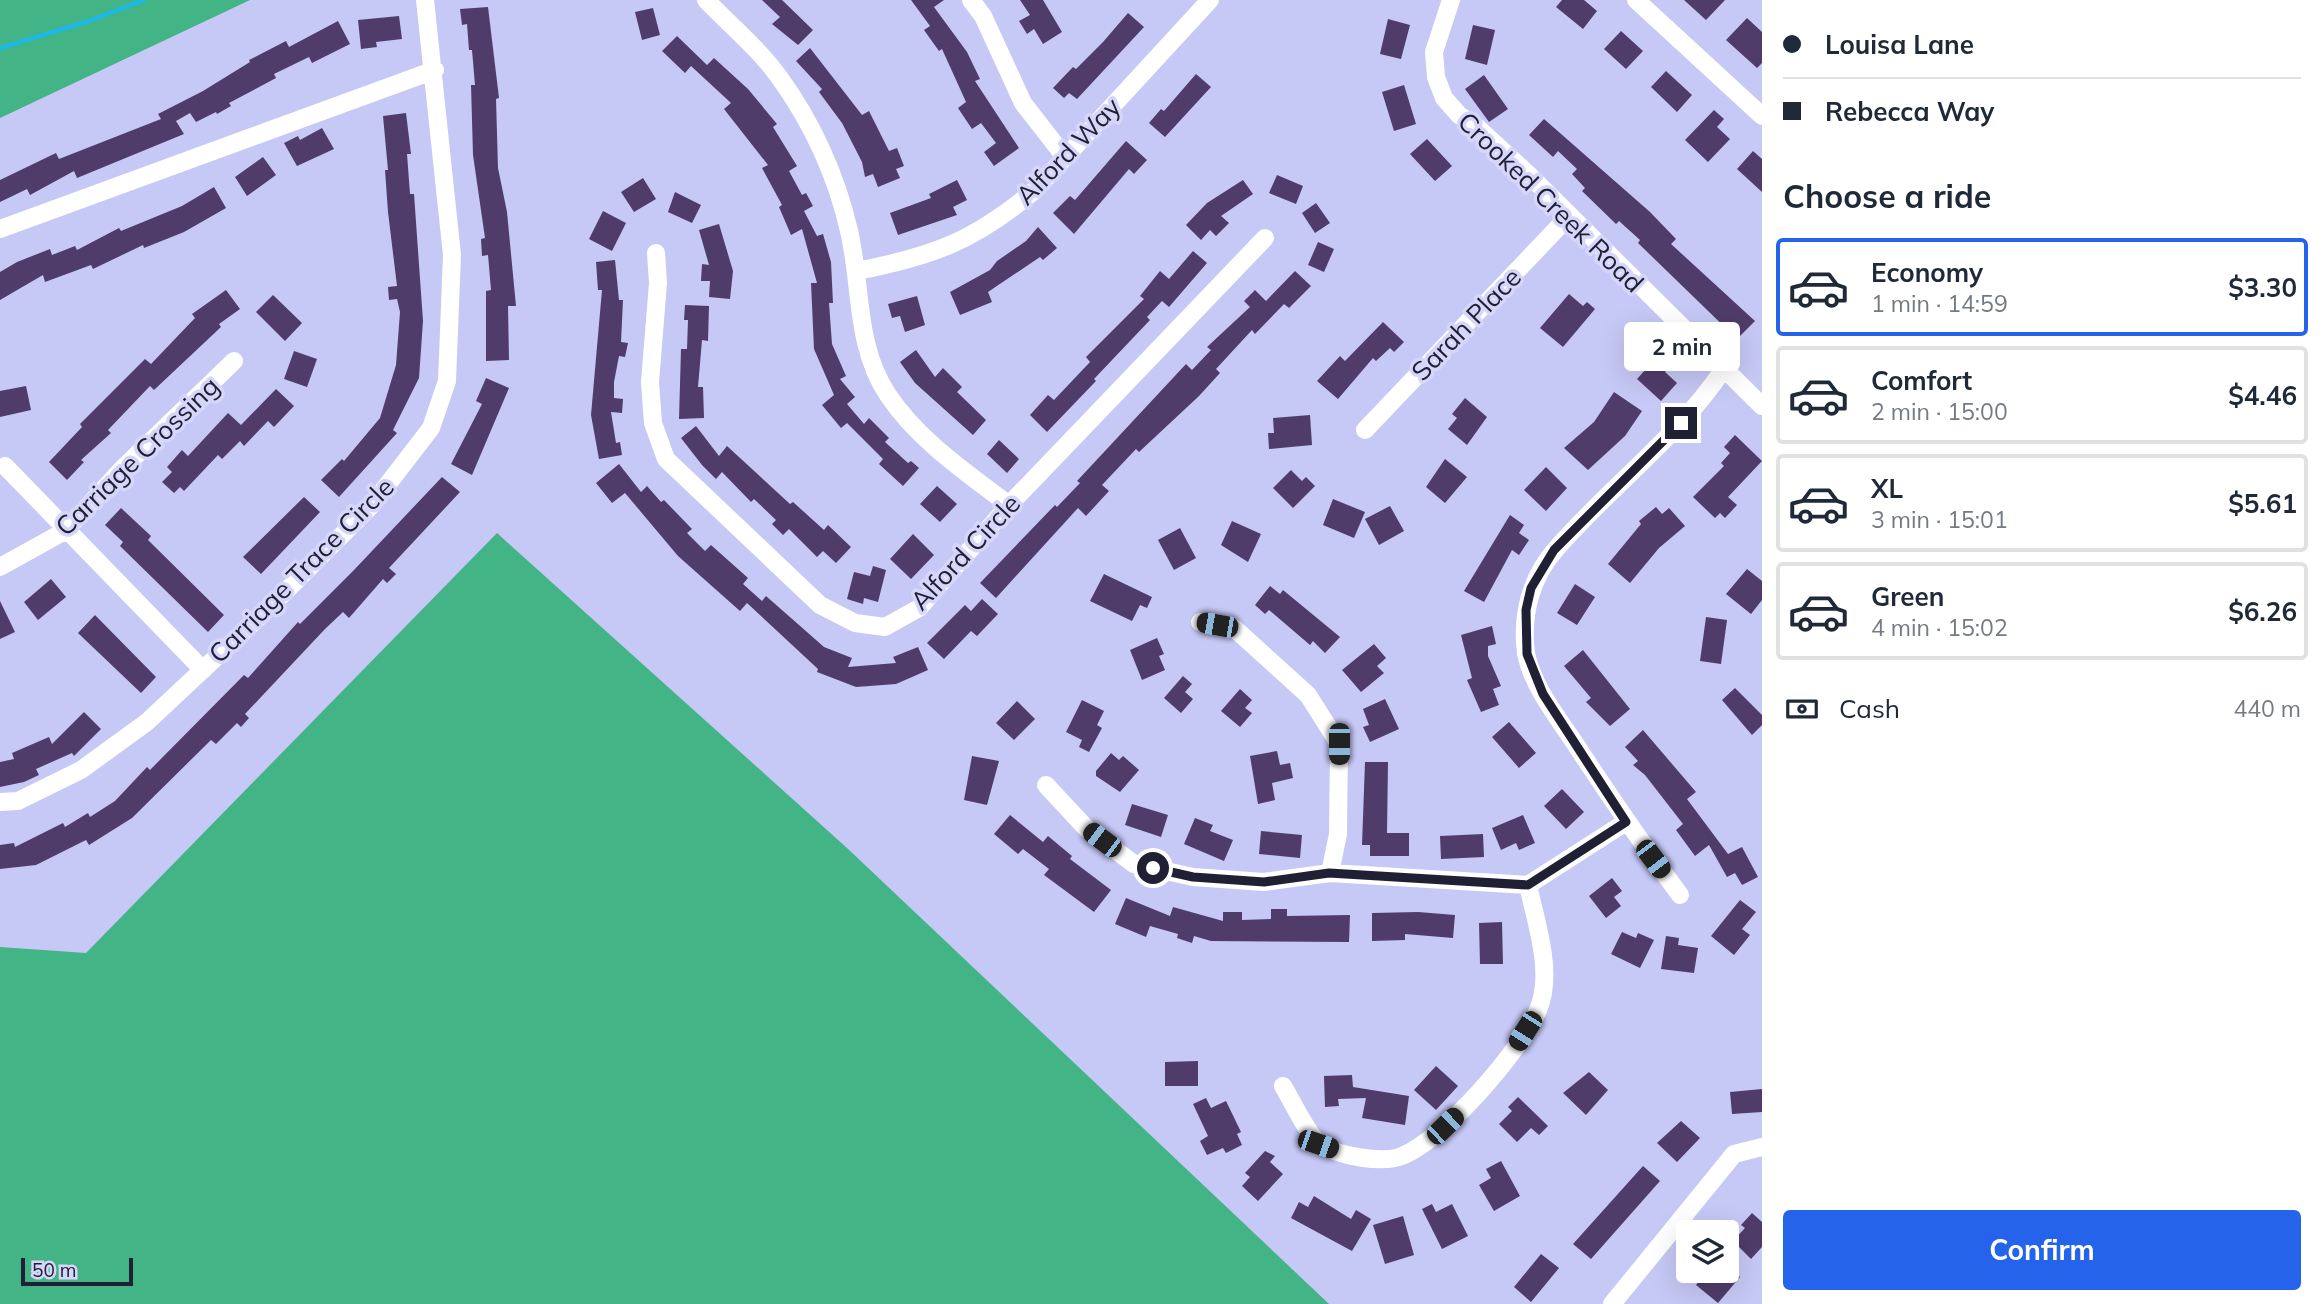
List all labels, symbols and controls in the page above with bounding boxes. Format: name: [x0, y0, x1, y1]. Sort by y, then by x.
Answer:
text: Louisa Lane: [1825, 28, 1974, 61]
street label: Alford Way: [1009, 90, 1128, 212]
text: Rebecca Way: [1825, 95, 1994, 128]
street label: Crooked Creek Road: [1451, 105, 1651, 299]
text: Choose a ride: [1783, 176, 1991, 216]
icon: car: [1787, 256, 1850, 319]
text: Economy: [1871, 256, 1983, 289]
street label: Sarah Place: [1404, 261, 1528, 387]
text: $3.30: [2228, 271, 2297, 304]
text: 1 min · 14:59: [1871, 289, 2008, 318]
callout: 2 min: [1623, 322, 1739, 370]
text: 2 min: [1652, 332, 1712, 361]
icon: car: [1787, 364, 1850, 427]
text: Comfort: [1871, 364, 1972, 397]
street label: Carriage Crossing: [48, 369, 226, 543]
text: $4.46: [2228, 379, 2297, 412]
text: 2 min · 15:00: [1871, 397, 2008, 426]
route end: [1665, 407, 1697, 439]
street label: Carriage Trace Circle: [201, 470, 401, 670]
icon: car: [1787, 472, 1850, 535]
text: XL: [1871, 472, 1903, 505]
street label: Alford Circle: [903, 487, 1027, 617]
text: $5.61: [2228, 487, 2297, 520]
text: 3 min · 15:01: [1871, 505, 2008, 534]
icon: car: [1787, 580, 1850, 643]
text: Green: [1871, 580, 1944, 613]
text: $6.26: [2228, 595, 2297, 628]
car: [1195, 611, 1240, 639]
text: 4 min · 15:02: [1871, 613, 2008, 642]
icon: cash: [1783, 690, 1821, 728]
text: Cash: [1839, 692, 1900, 725]
text: 440 m: [2233, 694, 2301, 723]
car: [1329, 723, 1350, 765]
car: [1079, 819, 1126, 861]
car: [1632, 836, 1675, 882]
route start: [1137, 852, 1169, 884]
car: [1505, 1008, 1546, 1054]
car: [1423, 1104, 1468, 1148]
car: [1295, 1127, 1342, 1161]
button: Confirm: [1783, 1210, 2301, 1290]
map controls: [1676, 1220, 1739, 1283]
button: layers: [1676, 1220, 1739, 1283]
scale bar: [21, 1255, 133, 1287]
text: 50 m: [32, 1258, 76, 1282]

